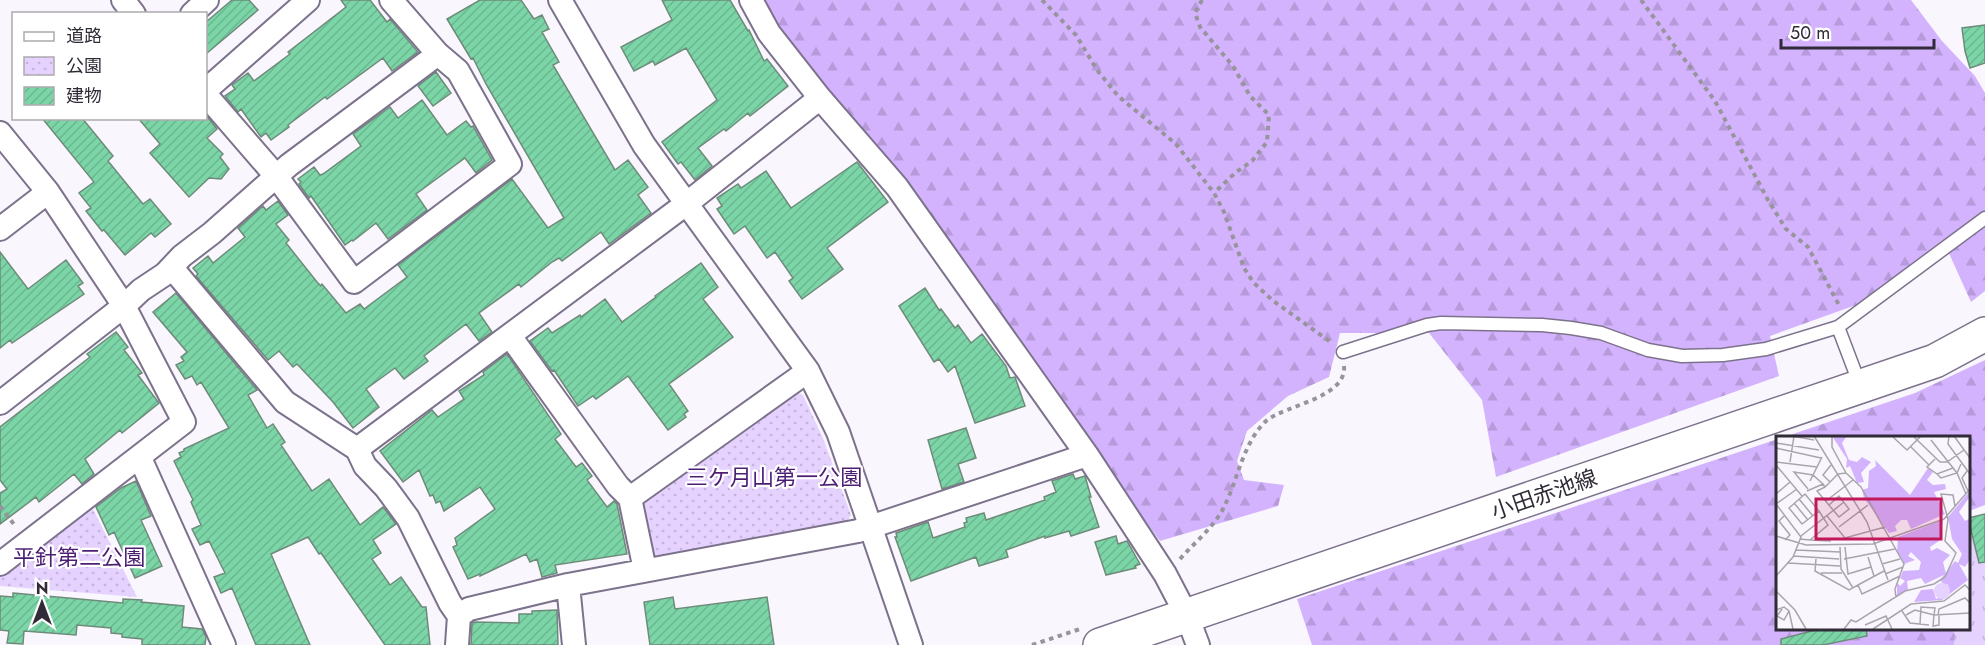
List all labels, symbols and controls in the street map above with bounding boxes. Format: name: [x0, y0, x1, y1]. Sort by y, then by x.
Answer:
legend: [12, 12, 207, 120]
scale bar: [1781, 12, 1934, 50]
text: 50 m: [1790, 20, 1830, 46]
text: 道路: [66, 23, 102, 49]
text: 公園: [66, 53, 102, 79]
text: 建物: [66, 83, 102, 109]
inset map: [1776, 436, 1970, 630]
park label: 三ケ月山第一公園: [686, 461, 862, 493]
street label: 小田赤池線: [1487, 461, 1601, 527]
park label: 平針第二公園: [13, 541, 145, 573]
north arrow: [12, 573, 72, 633]
text: N: [36, 577, 48, 600]

